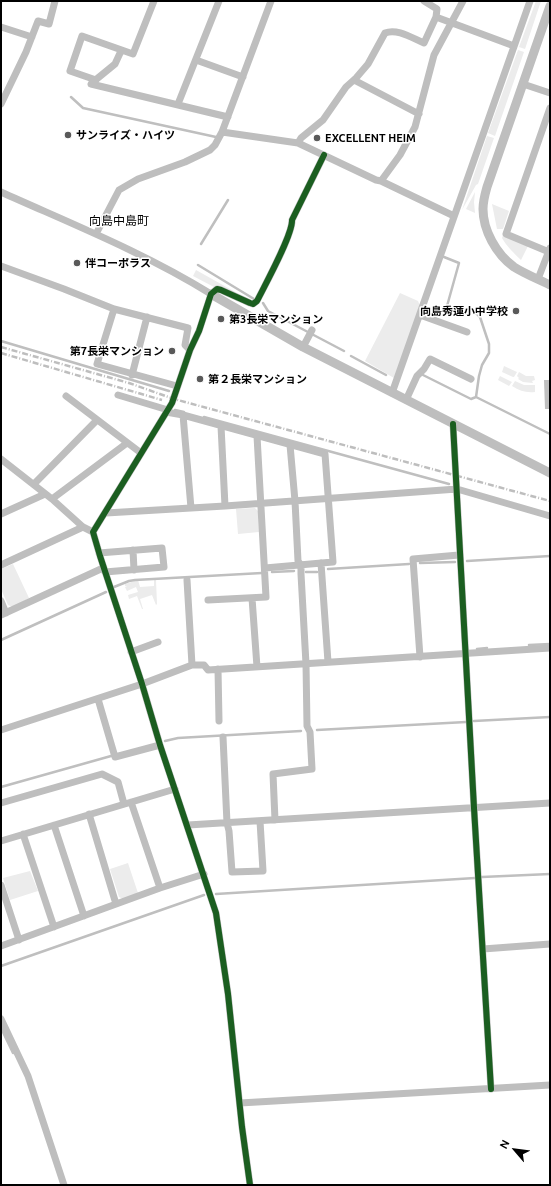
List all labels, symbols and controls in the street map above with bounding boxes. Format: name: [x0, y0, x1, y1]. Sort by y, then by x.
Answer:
place label: サンライズ・ハイツ: [76, 128, 175, 142]
marker: サンライズ・ハイツ: [63, 130, 73, 140]
place label: EXCELLENT HEIM: [325, 131, 416, 145]
marker: EXCELLENT HEIM: [312, 133, 322, 143]
district label: 向島中島町: [89, 214, 149, 228]
place label: 伴コーポラス: [85, 256, 151, 270]
marker: 伴コーポラス: [72, 258, 82, 268]
place label: 向島秀蓮小中学校: [420, 304, 508, 318]
marker: 向島秀蓮小中学校: [511, 306, 521, 316]
place label: 第3長栄マンション: [229, 312, 323, 326]
marker: 第3長栄マンション: [216, 314, 226, 324]
place label: 第7長栄マンション: [70, 344, 164, 358]
marker: 第7長栄マンション: [167, 346, 177, 356]
place label: 第２長栄マンション: [208, 372, 307, 386]
marker: 第２長栄マンション: [195, 374, 205, 384]
north arrow: [495, 1130, 535, 1170]
text: N: [497, 1138, 512, 1151]

